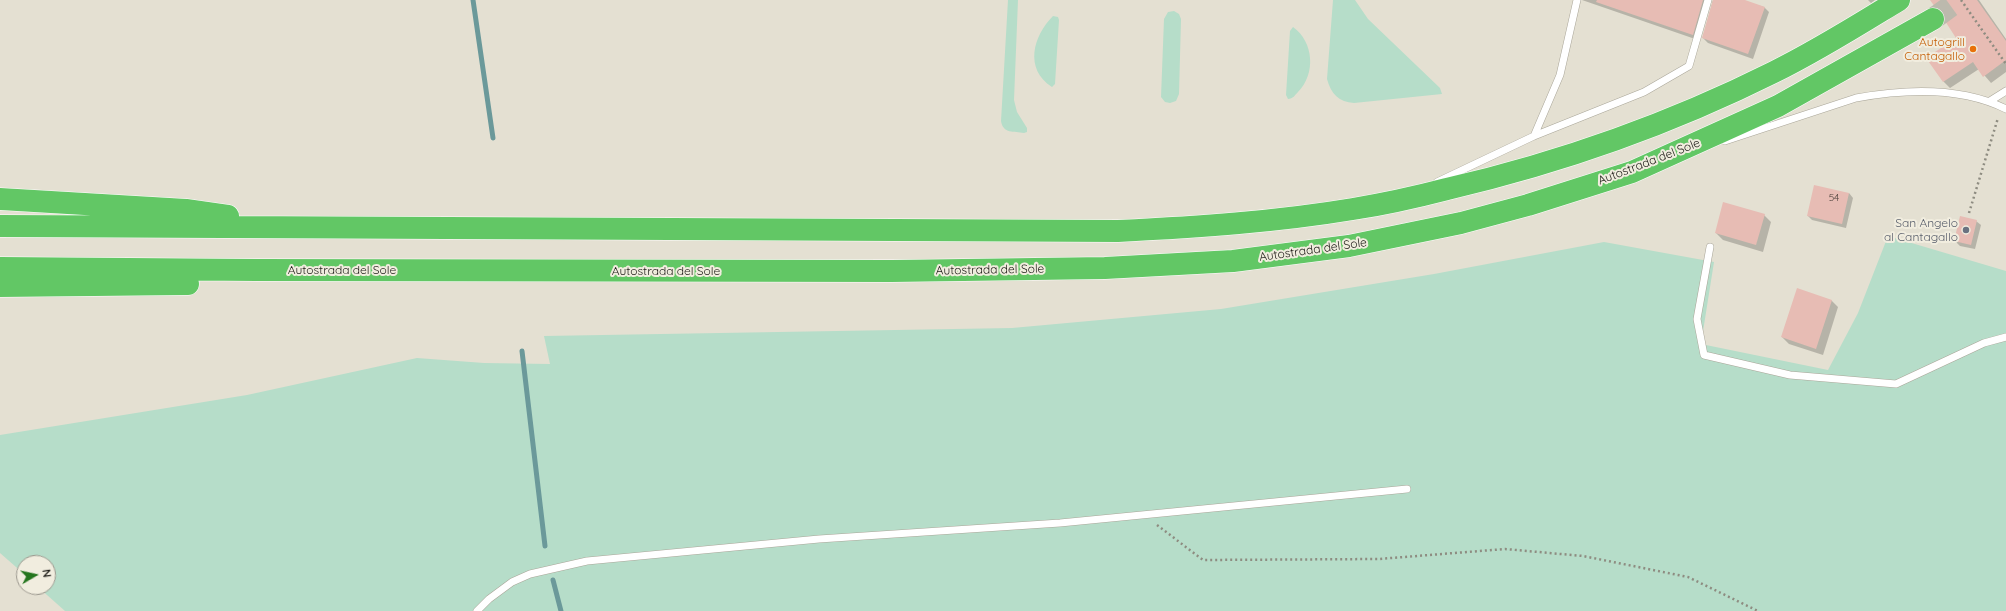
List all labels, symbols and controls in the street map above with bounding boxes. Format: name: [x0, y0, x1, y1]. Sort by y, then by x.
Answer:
place label: Autogrill Cantagallo: [1904, 35, 1965, 63]
marker: Autogrill Cantagallo: [1968, 44, 1978, 54]
street label: Autostrada del Sole: [1596, 136, 1702, 188]
house number: 54: [1829, 192, 1839, 204]
place label: San Angelo al Cantagallo: [1884, 216, 1958, 244]
marker: San Angelo al Cantagallo: [1961, 225, 1971, 235]
street label: Autostrada del Sole: [1258, 235, 1368, 265]
street label: Autostrada del Sole: [936, 262, 1044, 278]
street label: Autostrada del Sole: [288, 263, 396, 277]
street label: Autostrada del Sole: [612, 264, 720, 278]
north arrow: [16, 555, 56, 595]
text: N: [39, 568, 54, 578]

